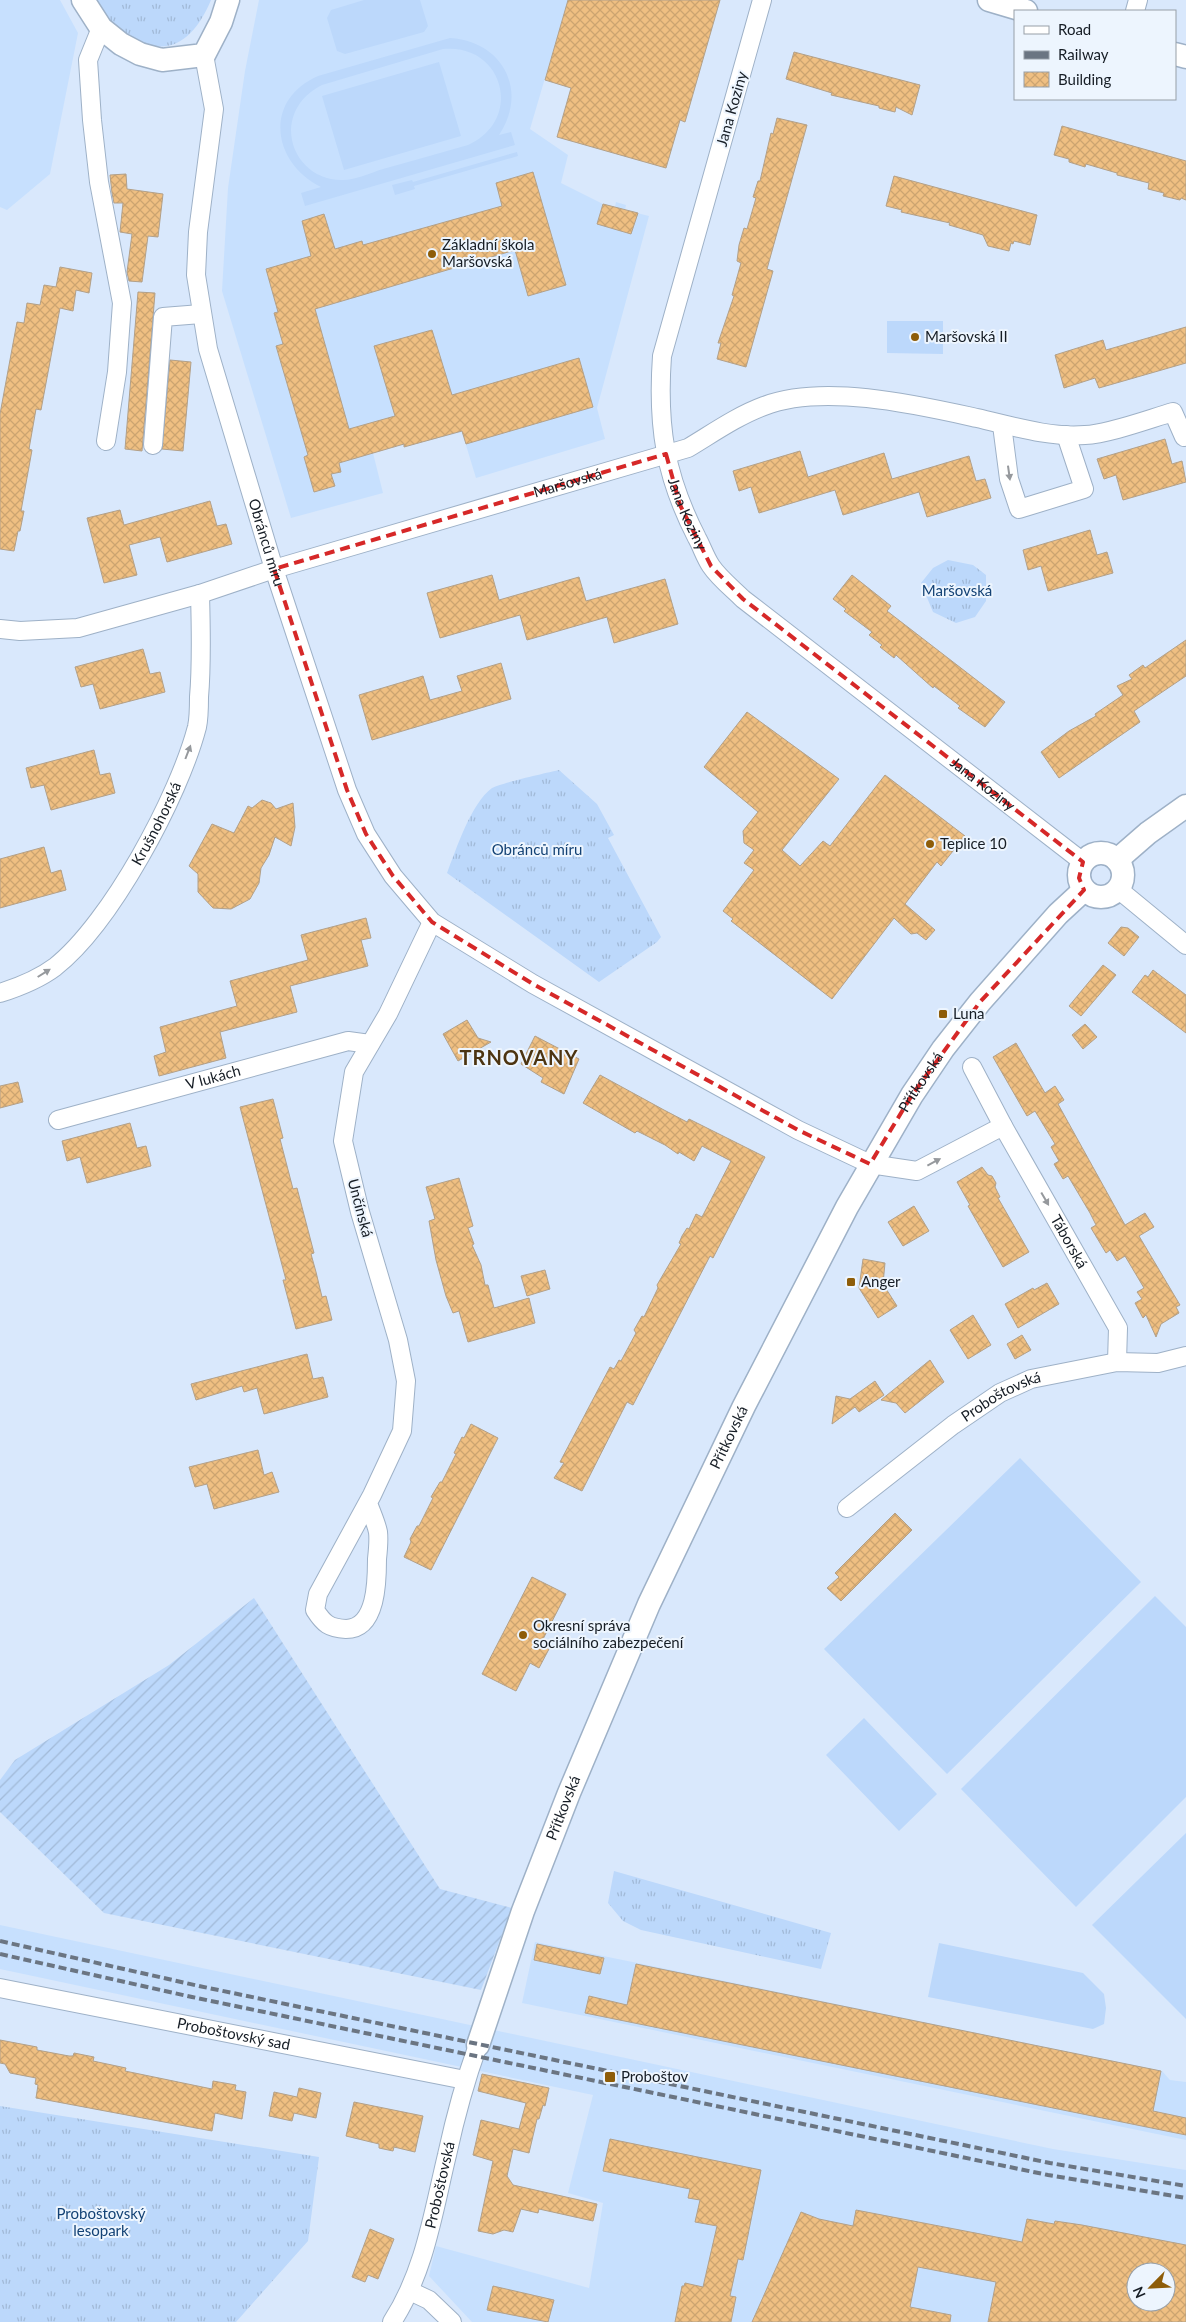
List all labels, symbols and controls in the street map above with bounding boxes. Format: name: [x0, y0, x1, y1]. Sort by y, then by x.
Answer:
legend: [1014, 10, 1176, 100]
text: Road: [1058, 20, 1091, 38]
text: Railway: [1058, 45, 1109, 63]
street label: Jana Koziny: [712, 69, 750, 148]
text: Building: [1058, 70, 1111, 88]
place label: Základní škola Maršovská: [442, 235, 534, 270]
marker: Základní škola Maršovská: [426, 248, 438, 260]
place label: Maršovská II: [925, 327, 1008, 345]
marker: Maršovská II: [909, 331, 921, 343]
street label: Maršovská: [531, 464, 604, 501]
one-way arrow: [1005, 465, 1013, 481]
street label: Jana Koziny: [665, 475, 712, 553]
street label: Obránců míru: [245, 496, 289, 588]
park label: Maršovská: [922, 581, 992, 599]
one-way arrow: [184, 744, 192, 759]
street label: Jana Koziny: [947, 753, 1019, 814]
street label: Krušnohorská: [127, 779, 184, 868]
place label: Teplice 10: [940, 834, 1007, 852]
marker: Teplice 10: [924, 838, 936, 850]
park label: Obránců míru: [492, 840, 582, 858]
one-way arrow: [38, 969, 51, 978]
place label: Luna: [953, 1004, 984, 1022]
marker: Luna: [937, 1008, 949, 1020]
district label: TRNOVANY: [460, 1045, 579, 1069]
street label: Přítkovská: [894, 1048, 946, 1115]
street label: V lukách: [184, 1061, 242, 1093]
one-way arrow: [927, 1158, 941, 1166]
street label: Unčínská: [345, 1176, 377, 1239]
one-way arrow: [1040, 1192, 1049, 1206]
street label: Táborská: [1047, 1211, 1092, 1271]
place label: Anger: [861, 1272, 901, 1290]
marker: Anger: [845, 1276, 857, 1288]
street label: Proboštovská: [957, 1367, 1042, 1425]
street label: Přítkovská: [705, 1402, 751, 1472]
place label: Okresní správa sociálního zabezpečení: [533, 1616, 685, 1651]
marker: Okresní správa sociálního zabezpečení: [517, 1629, 529, 1641]
street label: Přítkovská: [542, 1773, 583, 1843]
street label: Proboštovský sad: [176, 2013, 292, 2053]
place label: Proboštov: [621, 2067, 689, 2085]
marker: Proboštov: [603, 2070, 617, 2084]
street label: Proboštovská: [420, 2140, 458, 2230]
park label: Proboštovský lesopark: [57, 2204, 146, 2239]
north arrow: [1126, 2262, 1176, 2312]
text: N: [1129, 2284, 1149, 2301]

